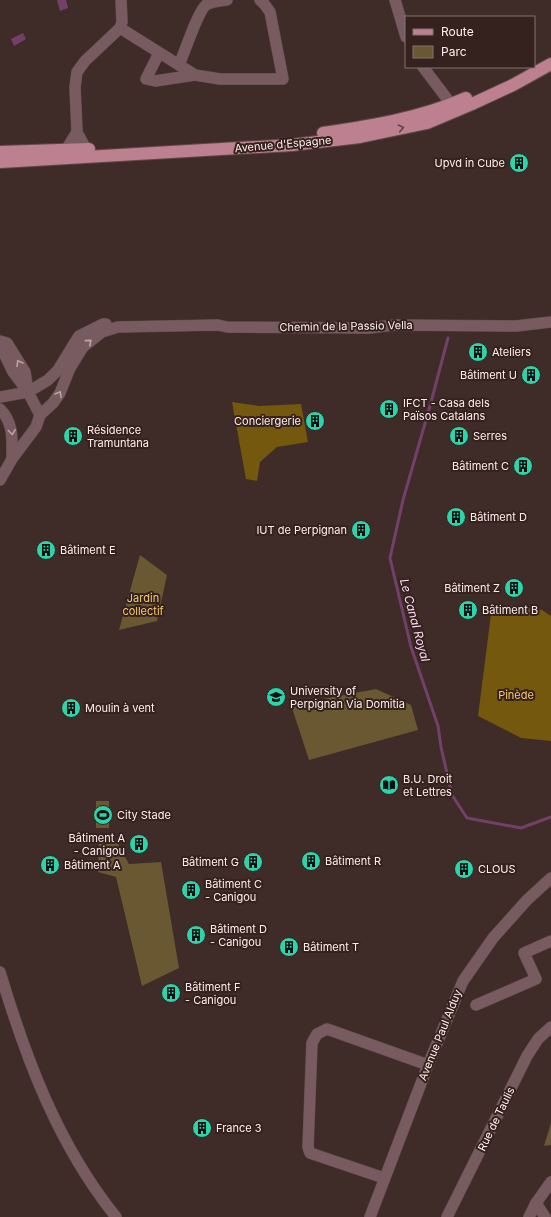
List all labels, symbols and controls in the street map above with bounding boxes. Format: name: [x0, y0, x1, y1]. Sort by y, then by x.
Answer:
legend: [405, 16, 535, 68]
text: Route: [441, 24, 474, 39]
text: Parc: [441, 44, 467, 59]
one-way arrow: [398, 125, 404, 133]
street label: Avenue d'Espagne: [234, 133, 332, 155]
building icon: Upvd in Cube: [508, 152, 530, 174]
place label: Upvd in Cube: [435, 156, 505, 170]
street label: Chemin de la Passio Vella: [279, 318, 413, 334]
one-way arrow: [85, 339, 92, 346]
building icon: Ateliers: [467, 341, 489, 363]
place label: Ateliers: [492, 345, 531, 359]
one-way arrow: [16, 360, 24, 367]
building icon: Bâtiment U: [520, 364, 542, 386]
place label: Bâtiment U: [460, 368, 517, 382]
one-way arrow: [54, 391, 61, 398]
place label: IFCT - Casa dels Països Catalans: [403, 396, 490, 423]
building icon: IFCT - Casa dels Països Catalans: [378, 398, 400, 420]
building icon: Conciergerie: [304, 410, 326, 432]
place label: Conciergerie: [234, 414, 301, 428]
place label: Résidence Tramuntana: [87, 423, 149, 450]
building icon: Résidence Tramuntana: [62, 425, 84, 447]
building icon: Serres: [448, 425, 470, 447]
one-way arrow: [7, 429, 16, 435]
place label: Serres: [473, 429, 507, 443]
building icon: Bâtiment C: [512, 455, 534, 477]
place label: Bâtiment C: [452, 459, 509, 473]
building icon: Bâtiment D: [445, 506, 467, 528]
place label: Bâtiment D: [470, 510, 527, 524]
building icon: IUT de Perpignan: [350, 519, 372, 541]
place label: IUT de Perpignan: [256, 523, 347, 537]
building icon: Bâtiment E: [35, 539, 57, 561]
place label: Bâtiment E: [60, 543, 116, 557]
water label: Le Canal Royal: [397, 577, 433, 663]
building icon: Bâtiment Z: [503, 577, 525, 599]
place label: Bâtiment Z: [444, 581, 500, 595]
park label: Jardin collectif: [122, 591, 164, 618]
building icon: Bâtiment B: [457, 599, 479, 621]
place label: Bâtiment B: [482, 603, 538, 617]
place label: University of Perpignan Via Domitia: [290, 684, 405, 711]
school or university icon: University of Perpignan Via Domitia: [265, 686, 287, 708]
park label: Pinède: [498, 688, 534, 702]
building icon: Moulin à vent: [60, 697, 82, 719]
place label: Moulin à vent: [85, 701, 155, 715]
place label: B.U. Droit et Lettres: [403, 772, 453, 799]
library icon: B.U. Droit et Lettres: [378, 774, 400, 796]
sports icon: City Stade: [92, 804, 114, 826]
place label: City Stade: [117, 808, 171, 822]
place label: Bâtiment A - Canigou: [69, 831, 125, 858]
building icon: Bâtiment A - Canigou: [128, 833, 150, 855]
building icon: Bâtiment R: [300, 850, 322, 872]
building icon: Bâtiment G: [242, 851, 264, 873]
building icon: Bâtiment A: [39, 854, 61, 876]
place label: Bâtiment R: [325, 854, 381, 868]
place label: Bâtiment G: [182, 855, 239, 869]
place label: Bâtiment A: [64, 858, 121, 872]
building icon: CLOUS: [453, 858, 475, 880]
place label: CLOUS: [478, 862, 516, 876]
place label: Bâtiment C - Canigou: [205, 877, 262, 904]
building icon: Bâtiment C - Canigou: [180, 879, 202, 901]
place label: Bâtiment D - Canigou: [210, 922, 267, 949]
building icon: Bâtiment D - Canigou: [185, 924, 207, 946]
building icon: Bâtiment T: [278, 936, 300, 958]
place label: Bâtiment T: [303, 940, 359, 954]
place label: Bâtiment F - Canigou: [185, 980, 240, 1007]
building icon: Bâtiment F - Canigou: [160, 982, 182, 1004]
street label: Avenue Paul Alduy: [415, 987, 465, 1083]
street label: Rue de Taulis: [474, 1085, 518, 1153]
building icon: France 3: [191, 1117, 213, 1139]
place label: France 3: [216, 1121, 262, 1135]

